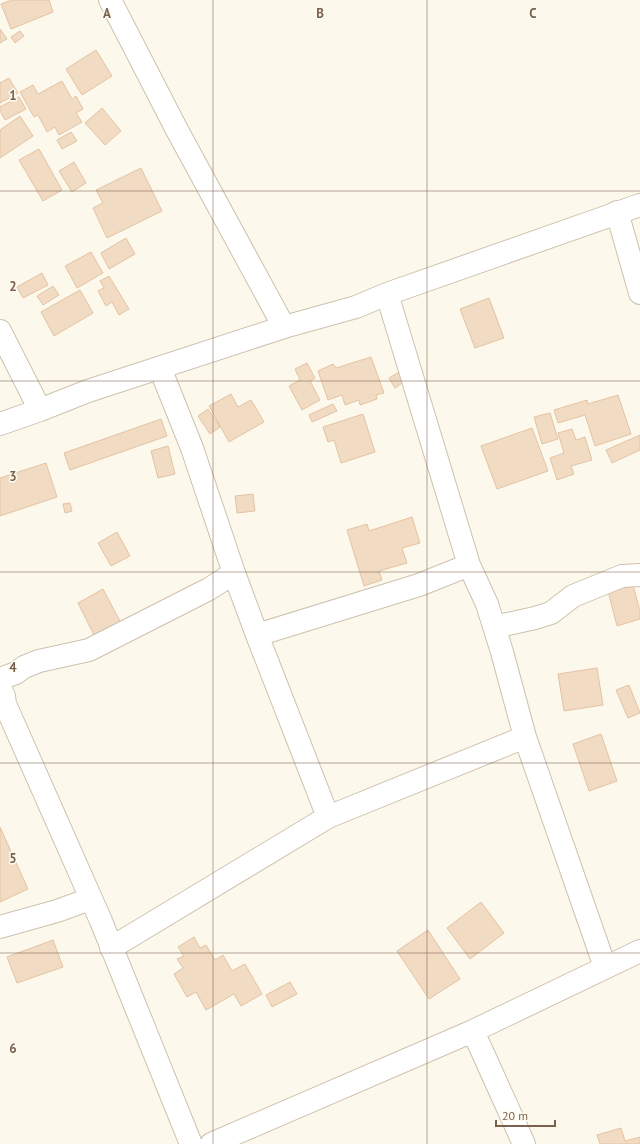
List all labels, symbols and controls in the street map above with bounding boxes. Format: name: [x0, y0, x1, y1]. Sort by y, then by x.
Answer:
text: A: [103, 5, 111, 22]
text: B: [316, 5, 324, 22]
text: C: [529, 5, 537, 22]
text: 1: [9, 87, 17, 104]
text: 2: [9, 278, 17, 295]
text: 3: [9, 468, 17, 485]
text: 4: [9, 659, 17, 676]
text: 5: [9, 850, 17, 867]
text: 6: [9, 1040, 17, 1057]
scale bar: [496, 1102, 555, 1128]
text: 20 m: [502, 1108, 528, 1123]

